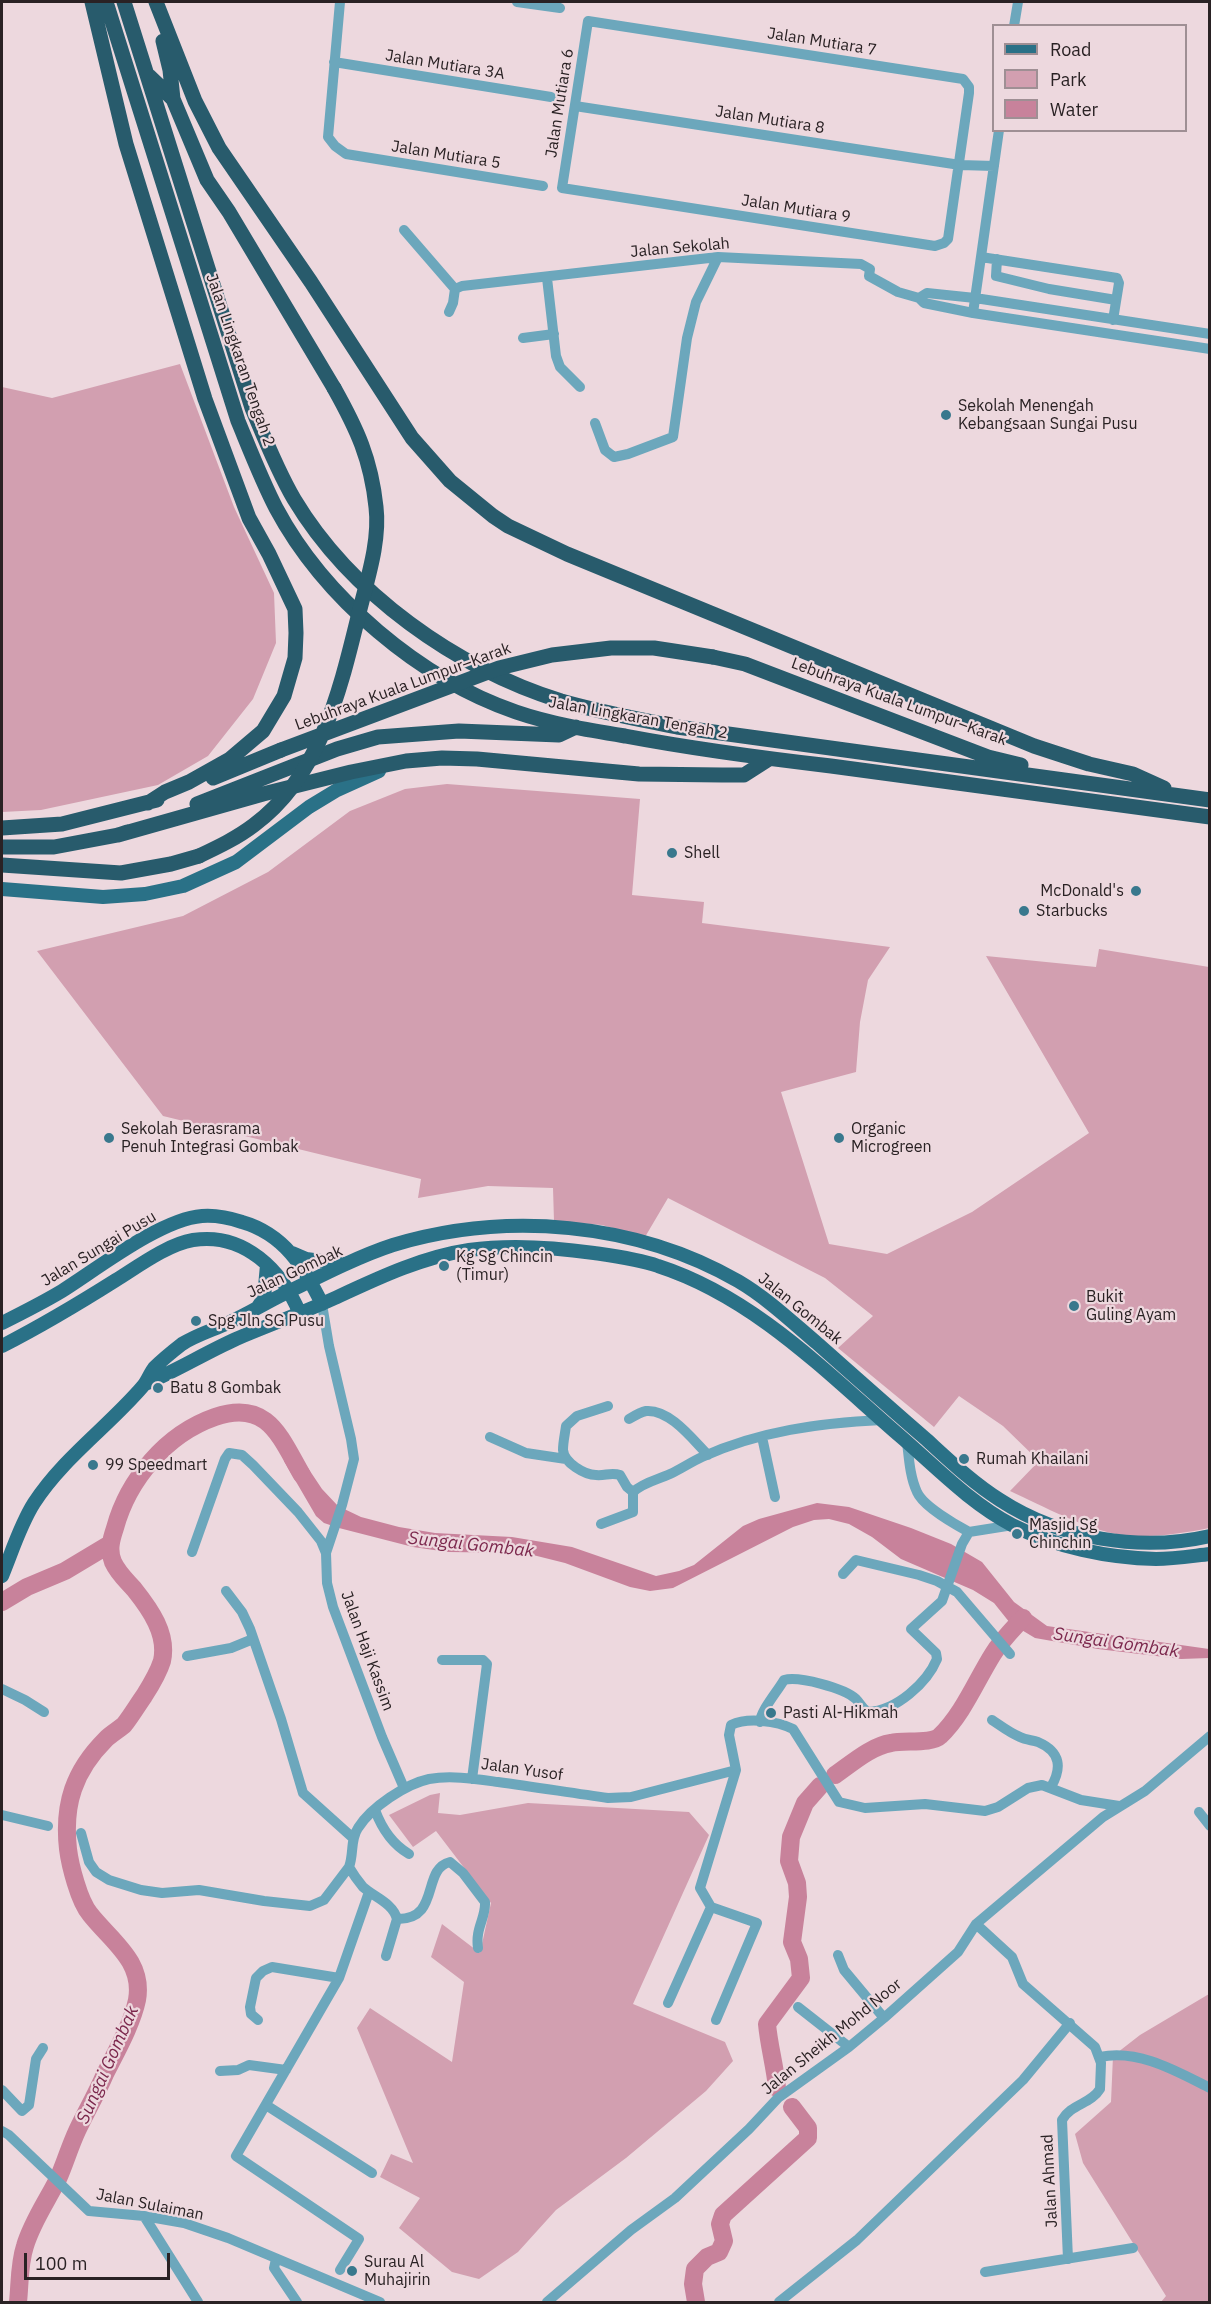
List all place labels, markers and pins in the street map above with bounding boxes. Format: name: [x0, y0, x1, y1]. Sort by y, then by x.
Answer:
place label: Sekolah Menengah Kebangsaan Sungai Pusu: [958, 396, 1137, 434]
marker: Sekolah Menengah Kebangsaan Sungai Pusu: [939, 408, 953, 422]
place label: Shell: [684, 843, 720, 863]
marker: Shell: [665, 846, 679, 860]
place label: McDonald's: [1040, 881, 1124, 901]
marker: McDonald's: [1129, 884, 1143, 898]
place label: Starbucks: [1036, 901, 1108, 921]
marker: Starbucks: [1017, 904, 1031, 918]
place label: Sekolah Berasrama Penuh Integrasi Gombak: [121, 1119, 299, 1157]
place label: Organic Microgreen: [851, 1119, 932, 1157]
marker: Sekolah Berasrama Penuh Integrasi Gombak: [102, 1131, 116, 1145]
marker: Organic Microgreen: [832, 1131, 846, 1145]
place label: Kg Sg Chincin (Timur): [456, 1247, 553, 1285]
marker: Kg Sg Chincin (Timur): [437, 1259, 451, 1273]
place label: Bukit Guling Ayam: [1086, 1287, 1176, 1325]
marker: Bukit Guling Ayam: [1067, 1299, 1081, 1313]
place label: Spg Jln SG Pusu: [208, 1311, 324, 1331]
marker: Spg Jln SG Pusu: [189, 1314, 203, 1328]
place label: Batu 8 Gombak: [170, 1378, 281, 1398]
marker: Batu 8 Gombak: [151, 1381, 165, 1395]
place label: Rumah Khailani: [976, 1449, 1088, 1469]
marker: Rumah Khailani: [957, 1452, 971, 1466]
place label: 99 Speedmart: [105, 1455, 207, 1475]
marker: 99 Speedmart: [86, 1458, 100, 1472]
place label: Masjid Sg Chinchin: [1029, 1515, 1097, 1553]
marker: Masjid Sg Chinchin: [1010, 1527, 1024, 1541]
place label: Pasti Al-Hikmah: [783, 1703, 898, 1723]
marker: Pasti Al-Hikmah: [764, 1706, 778, 1720]
place label: Surau Al Muhajirin: [364, 2252, 431, 2290]
marker: Surau Al Muhajirin: [345, 2264, 359, 2278]

